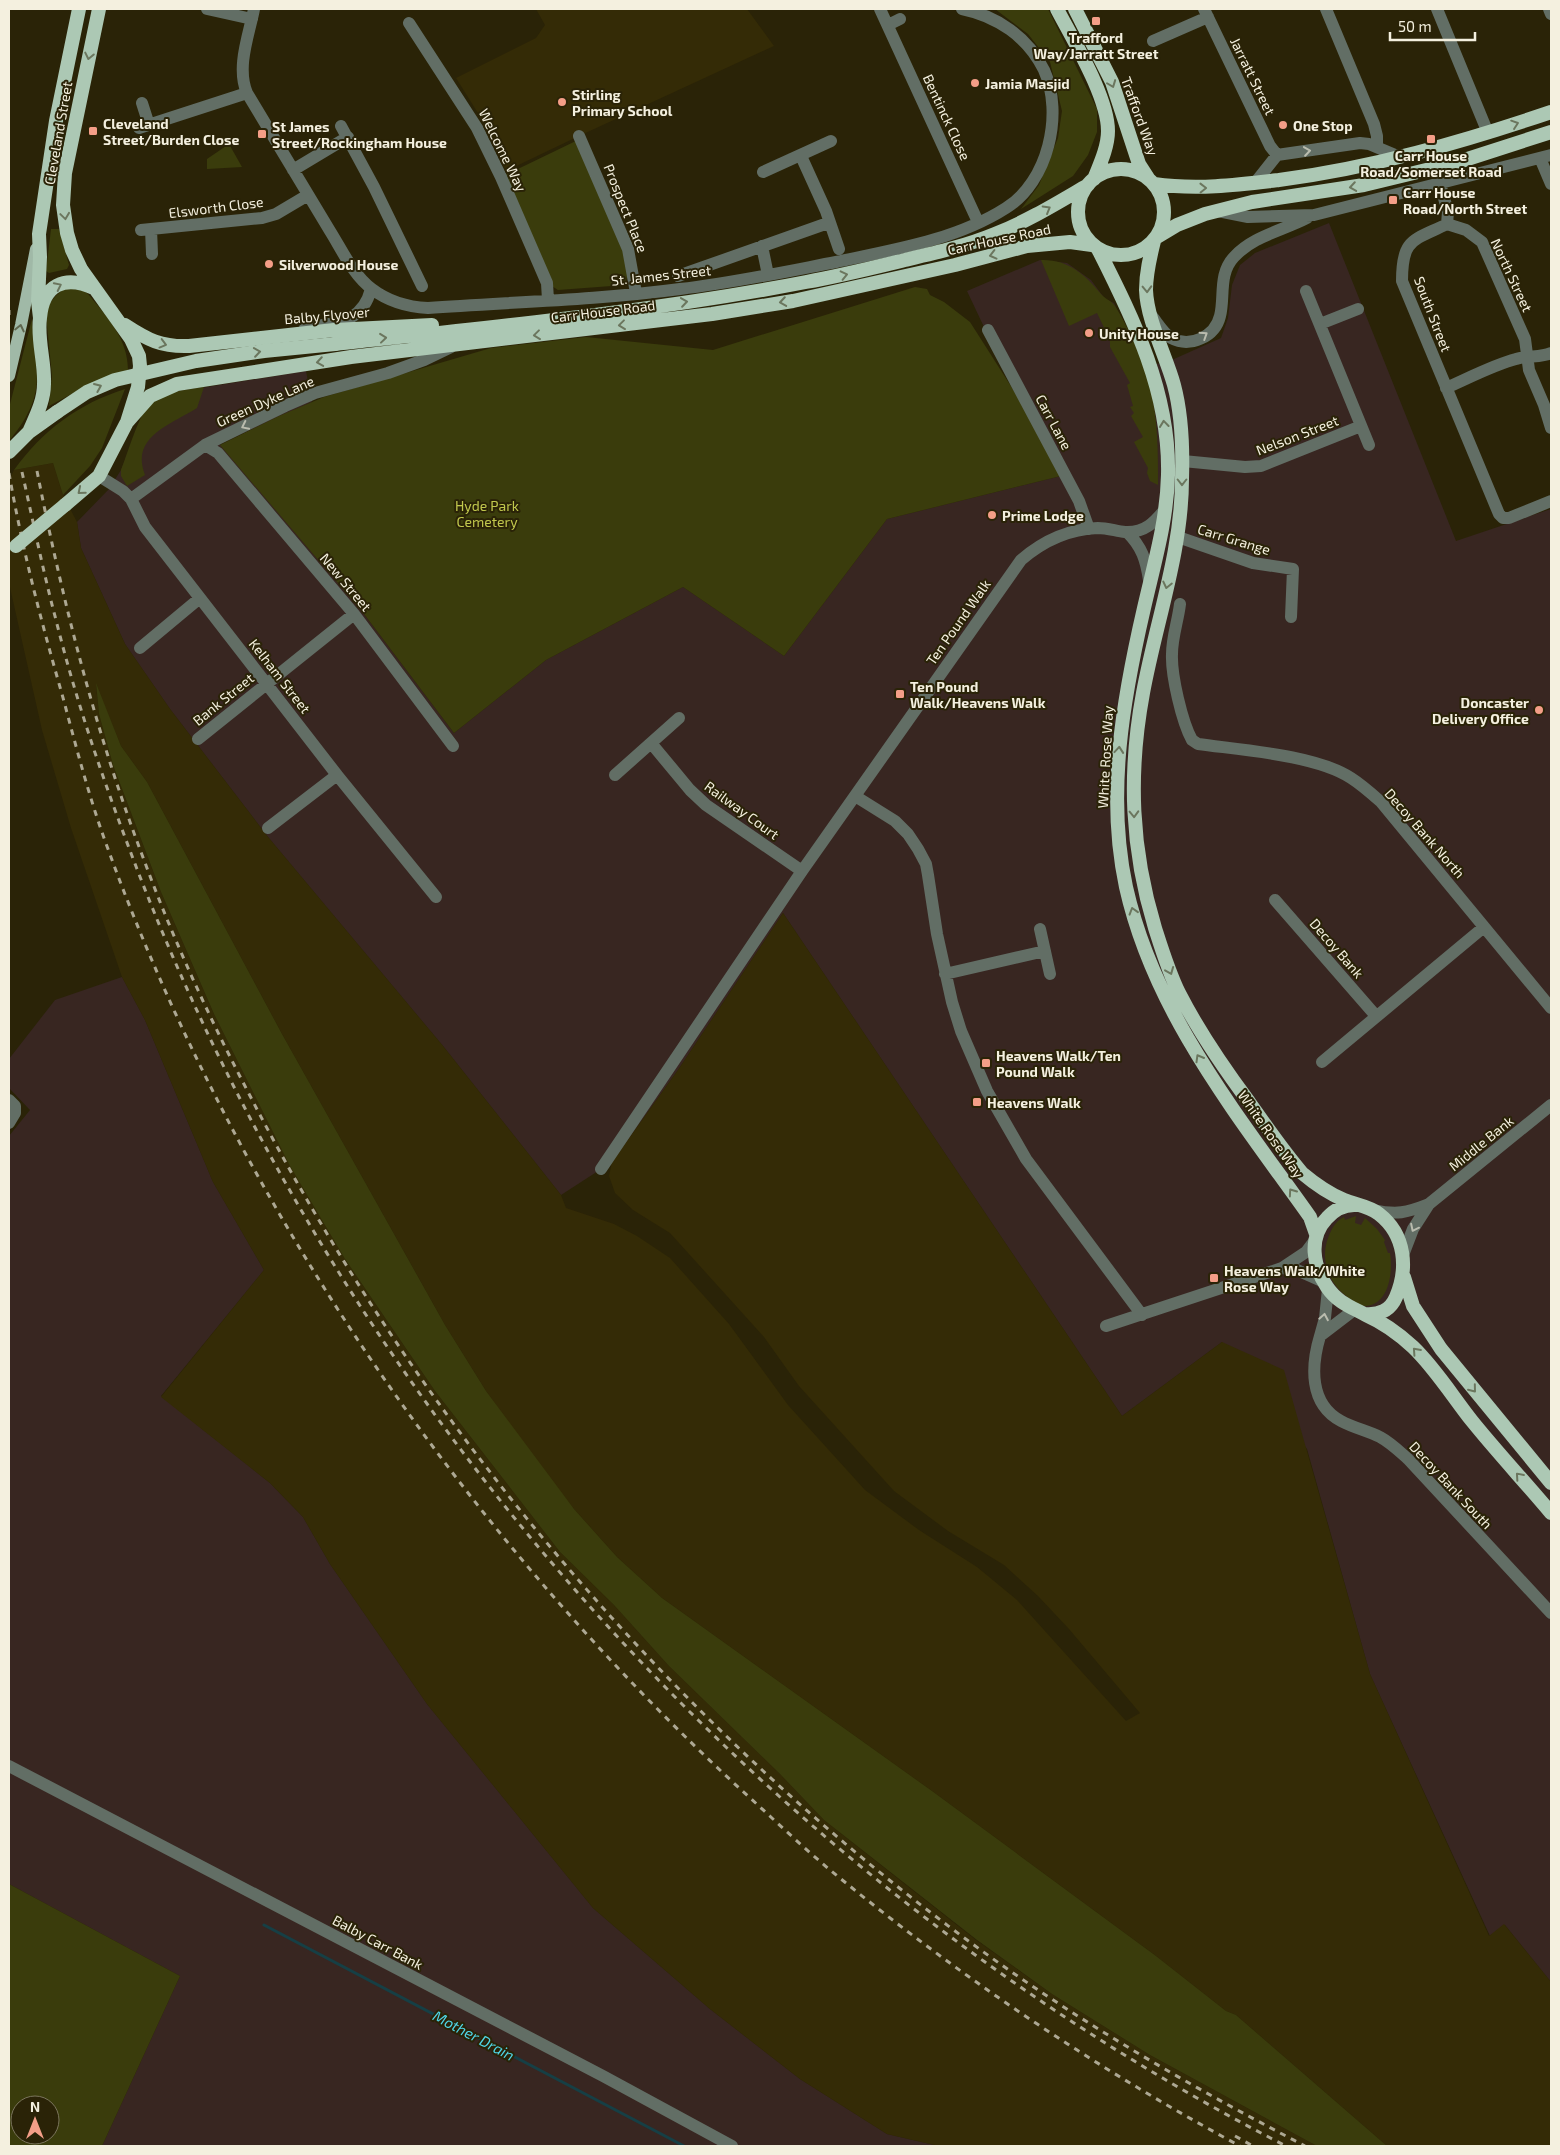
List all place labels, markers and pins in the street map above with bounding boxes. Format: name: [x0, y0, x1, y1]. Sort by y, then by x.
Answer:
marker: Trafford Way/Jarratt Street: [1090, 15, 1102, 27]
place label: Trafford Way/Jarratt Street: [1034, 29, 1159, 62]
place label: Jamia Masjid: [985, 75, 1070, 92]
marker: Jamia Masjid: [969, 77, 981, 89]
place label: Stirling Primary School: [572, 86, 673, 119]
marker: Stirling Primary School: [556, 96, 568, 108]
place label: Cleveland Street/Burden Close: [103, 115, 239, 148]
place label: One Stop: [1293, 117, 1353, 134]
place label: St James Street/Rockingham House: [272, 118, 447, 151]
marker: One Stop: [1277, 119, 1289, 131]
marker: Cleveland Street/Burden Close: [87, 125, 99, 137]
marker: St James Street/Rockingham House: [256, 128, 268, 140]
marker: Carr House Road/Somerset Road: [1425, 133, 1437, 145]
place label: Carr House Road/Somerset Road: [1360, 147, 1502, 180]
place label: Carr House Road/North Street: [1403, 184, 1527, 217]
marker: Carr House Road/North Street: [1387, 194, 1399, 206]
place label: Silverwood House: [279, 256, 398, 273]
marker: Silverwood House: [263, 258, 275, 270]
place label: Unity House: [1099, 325, 1179, 342]
marker: Unity House: [1083, 327, 1095, 339]
place label: Prime Lodge: [1002, 507, 1084, 524]
marker: Prime Lodge: [986, 509, 998, 521]
place label: Ten Pound Walk/Heavens Walk: [910, 678, 1046, 711]
marker: Ten Pound Walk/Heavens Walk: [894, 688, 906, 700]
place label: Doncaster Delivery Office: [1432, 694, 1529, 727]
marker: Doncaster Delivery Office: [1533, 704, 1545, 716]
place label: Heavens Walk/Ten Pound Walk: [996, 1047, 1121, 1080]
marker: Heavens Walk/Ten Pound Walk: [980, 1057, 992, 1069]
place label: Heavens Walk: [987, 1094, 1081, 1111]
marker: Heavens Walk: [971, 1096, 983, 1108]
place label: Heavens Walk/White Rose Way: [1224, 1262, 1365, 1295]
marker: Heavens Walk/White Rose Way: [1208, 1272, 1220, 1284]

